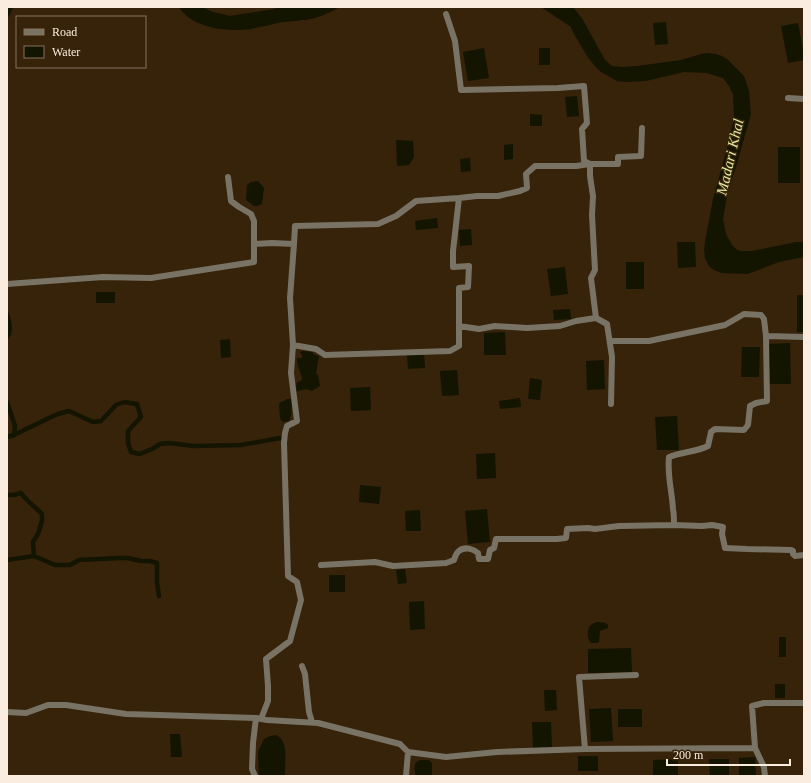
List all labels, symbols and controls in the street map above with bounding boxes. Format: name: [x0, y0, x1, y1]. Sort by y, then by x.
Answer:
legend: [16, 16, 146, 68]
text: Road: [52, 25, 77, 39]
text: Water: [52, 45, 80, 59]
water label: Madari Khal: [713, 117, 747, 198]
scale bar: [667, 741, 790, 767]
text: 200 m: [673, 748, 704, 762]

